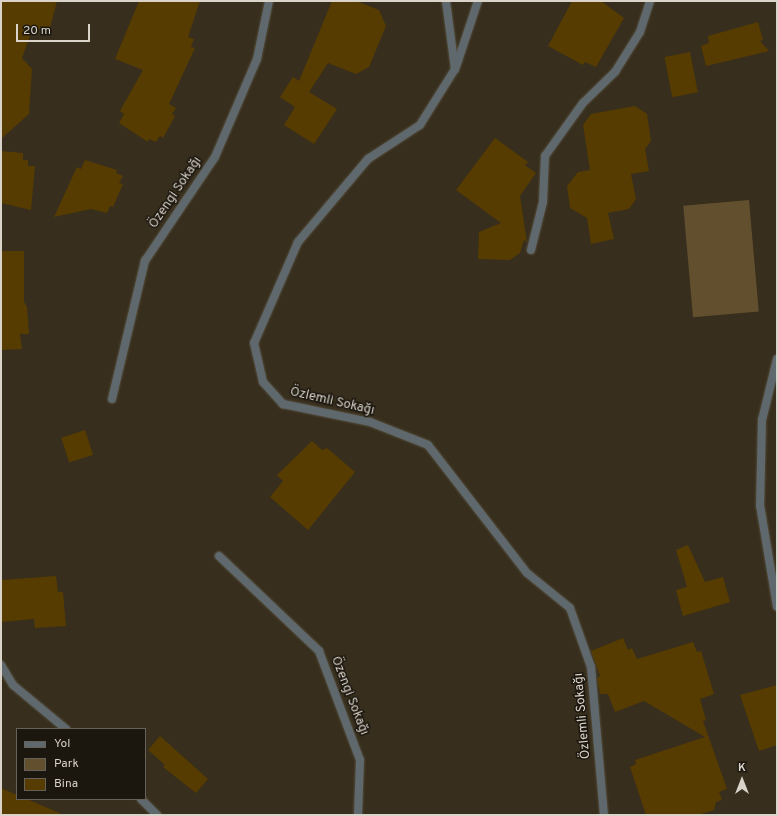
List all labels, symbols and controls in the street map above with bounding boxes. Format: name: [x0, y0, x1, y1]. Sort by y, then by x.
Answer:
scale bar: [18, 16, 92, 42]
text: 20 m: [23, 23, 51, 39]
street label: Özengi Sokağı: [146, 154, 206, 232]
street label: Özlemli Sokağı: [288, 385, 376, 419]
street label: Özengi Sokağı: [327, 654, 371, 738]
street label: Özlemli Sokağı: [571, 672, 595, 760]
legend: [16, 728, 146, 800]
text: Yol: [54, 736, 70, 752]
text: Park: [54, 756, 79, 772]
north arrow: [722, 760, 762, 800]
text: K: [738, 761, 746, 775]
text: Bina: [54, 776, 78, 792]

